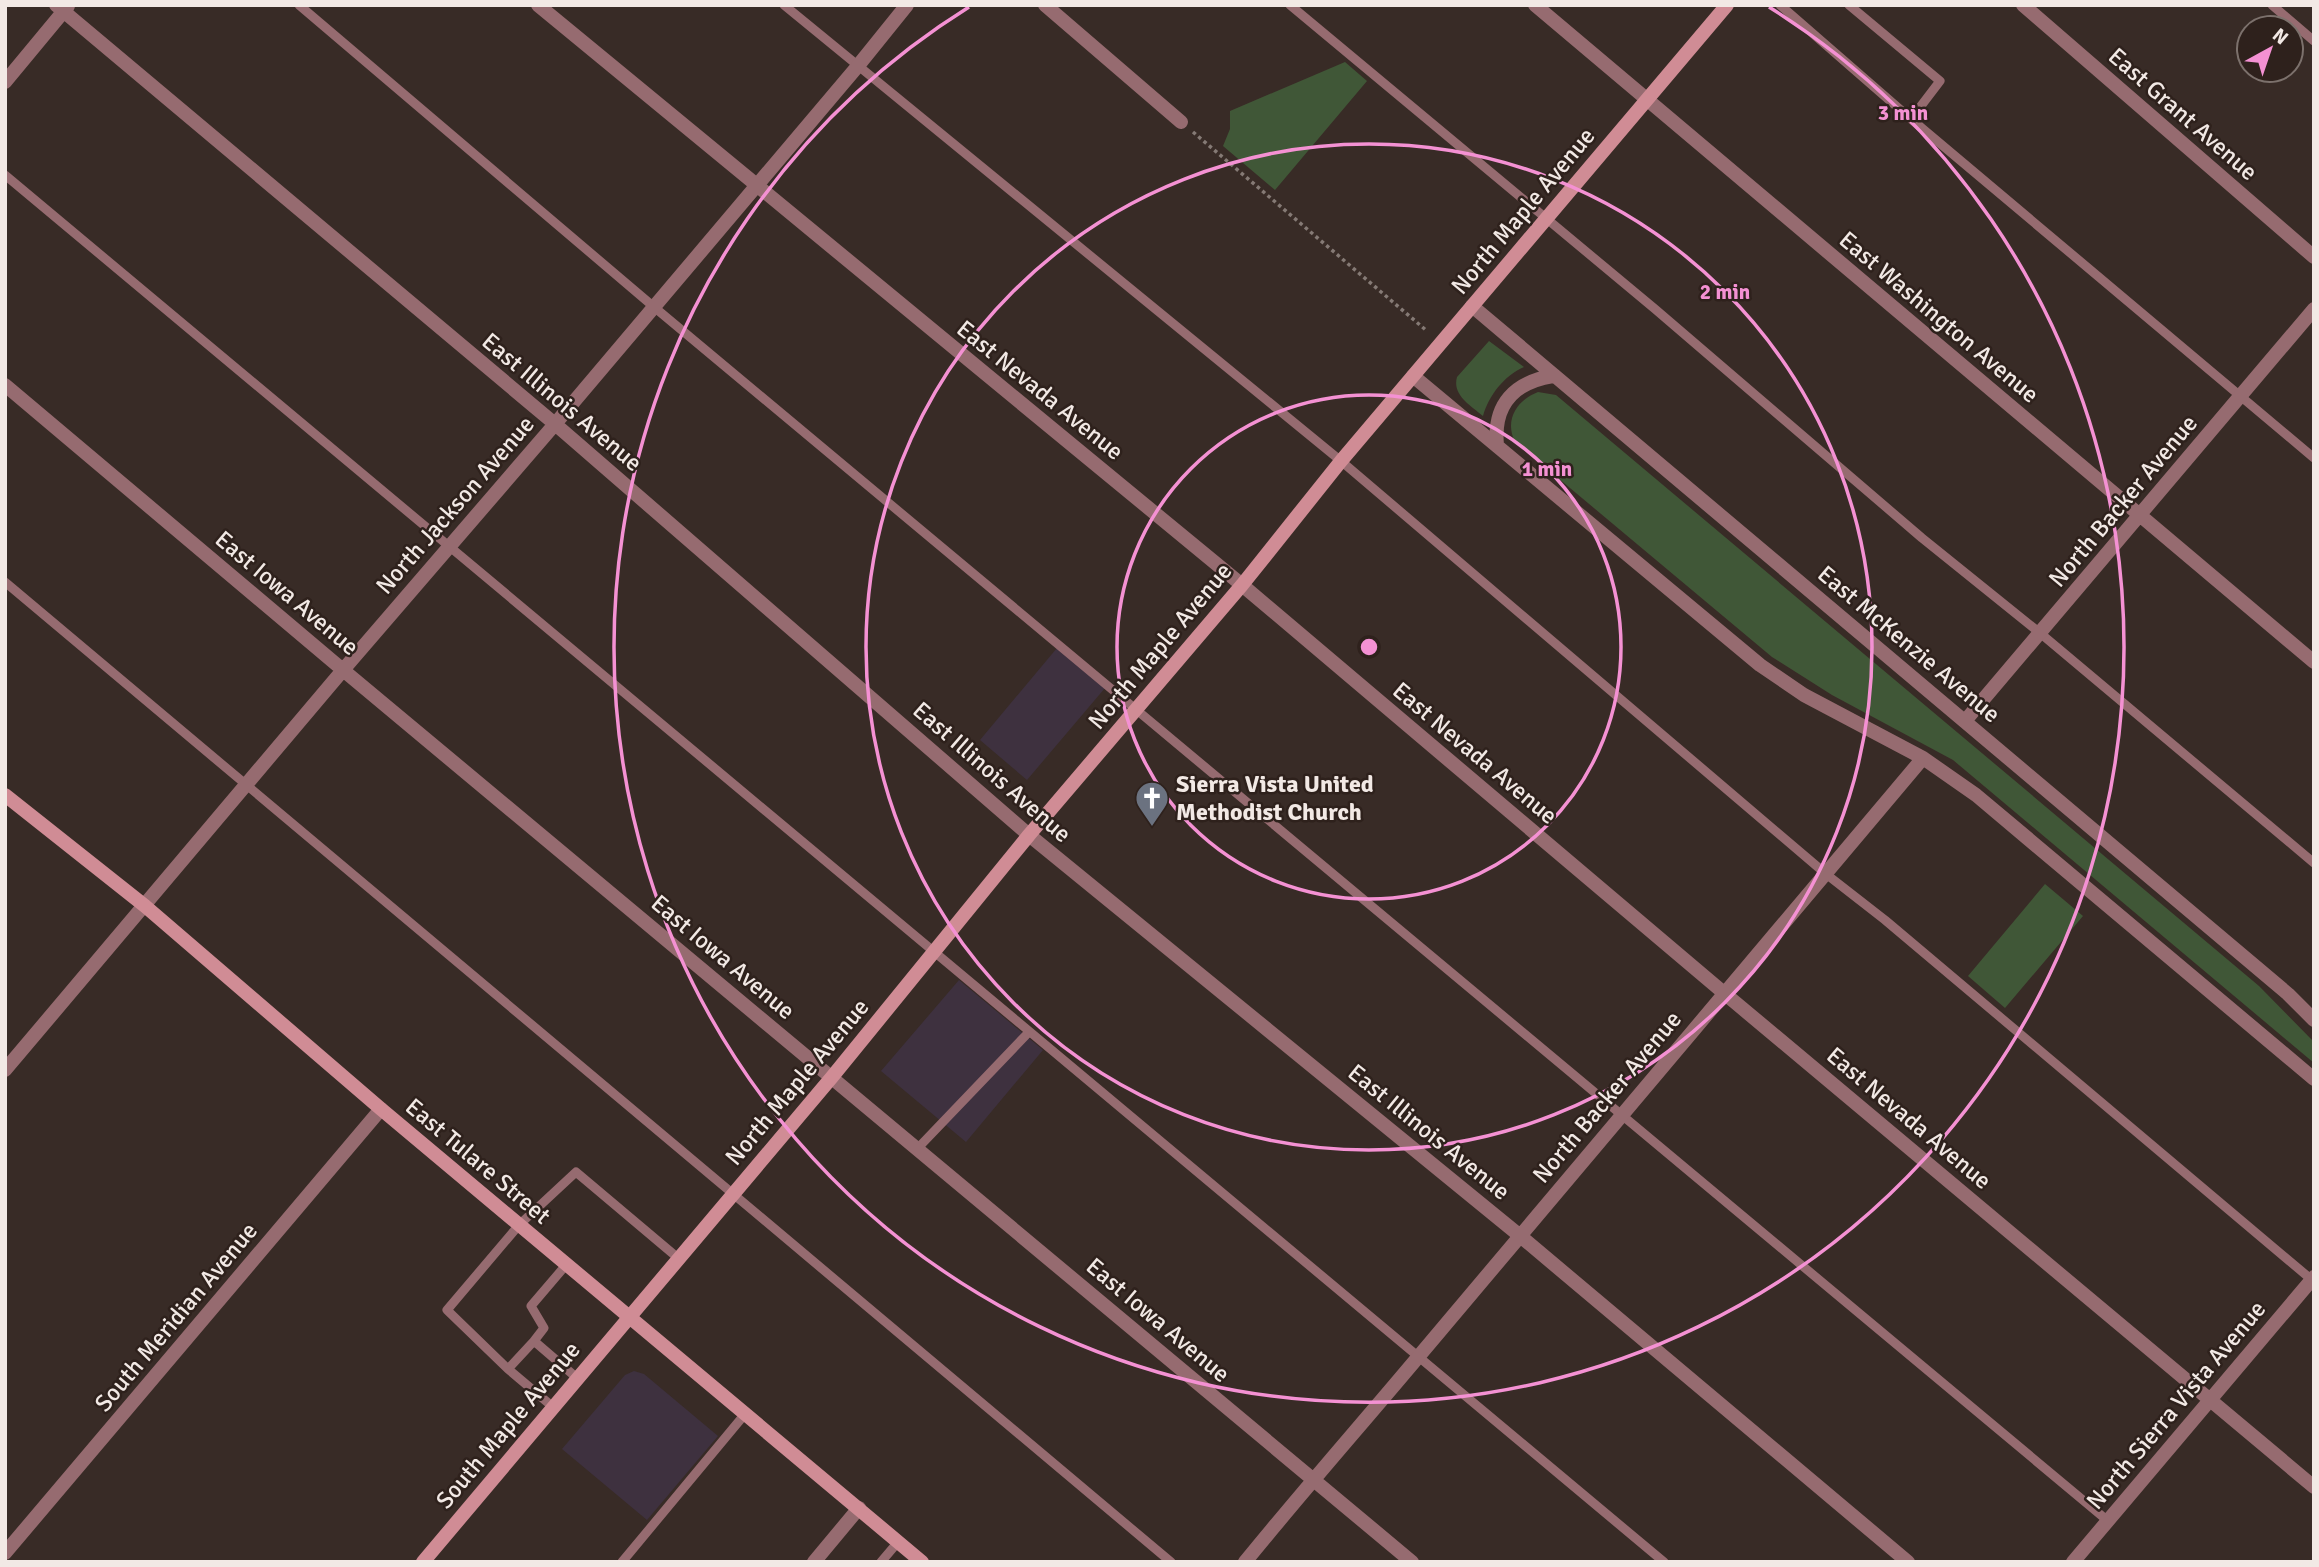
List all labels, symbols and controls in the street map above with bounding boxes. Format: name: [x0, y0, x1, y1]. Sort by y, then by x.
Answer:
north arrow: [2235, 14, 2305, 84]
text: N: [2268, 23, 2293, 50]
street label: East Grant Avenue: [2102, 41, 2264, 187]
text: 3 min: [1878, 100, 1928, 126]
street label: North Maple Avenue: [1445, 122, 1601, 300]
street label: East Washington Avenue: [1833, 225, 2045, 409]
text: 2 min: [1700, 279, 1750, 305]
street label: East Nevada Avenue: [951, 314, 1129, 466]
street label: East Illinois Avenue: [476, 326, 648, 478]
street label: North Backer Avenue: [2042, 409, 2204, 593]
street label: North Jackson Avenue: [369, 410, 541, 600]
text: 1 min: [1522, 456, 1572, 482]
street label: East Iowa Avenue: [209, 524, 365, 662]
street label: North Maple Avenue: [1082, 557, 1238, 735]
street label: East McKenzie Avenue: [1812, 559, 2006, 729]
centre of rings: [1357, 635, 1381, 659]
street label: East Nevada Avenue: [1386, 675, 1564, 831]
street label: East Illinois Avenue: [907, 695, 1077, 849]
place label: Sierra Vista United Methodist Church: [1176, 769, 1374, 827]
church icon: Sierra Vista United Methodist Church: [1133, 779, 1171, 828]
street label: East Iowa Avenue: [645, 888, 801, 1026]
street label: North Maple Avenue: [719, 993, 875, 1171]
street label: North Backer Avenue: [1526, 1005, 1688, 1189]
street label: East Nevada Avenue: [1820, 1040, 1998, 1196]
street label: East Illinois Avenue: [1342, 1057, 1516, 1207]
street label: East Tulare Street: [399, 1092, 557, 1230]
street label: South Meridian Avenue: [88, 1216, 264, 1418]
street label: East Iowa Avenue: [1080, 1251, 1236, 1389]
street label: North Sierra Vista Avenue: [2080, 1294, 2272, 1516]
street label: South Maple Avenue: [429, 1335, 587, 1515]

